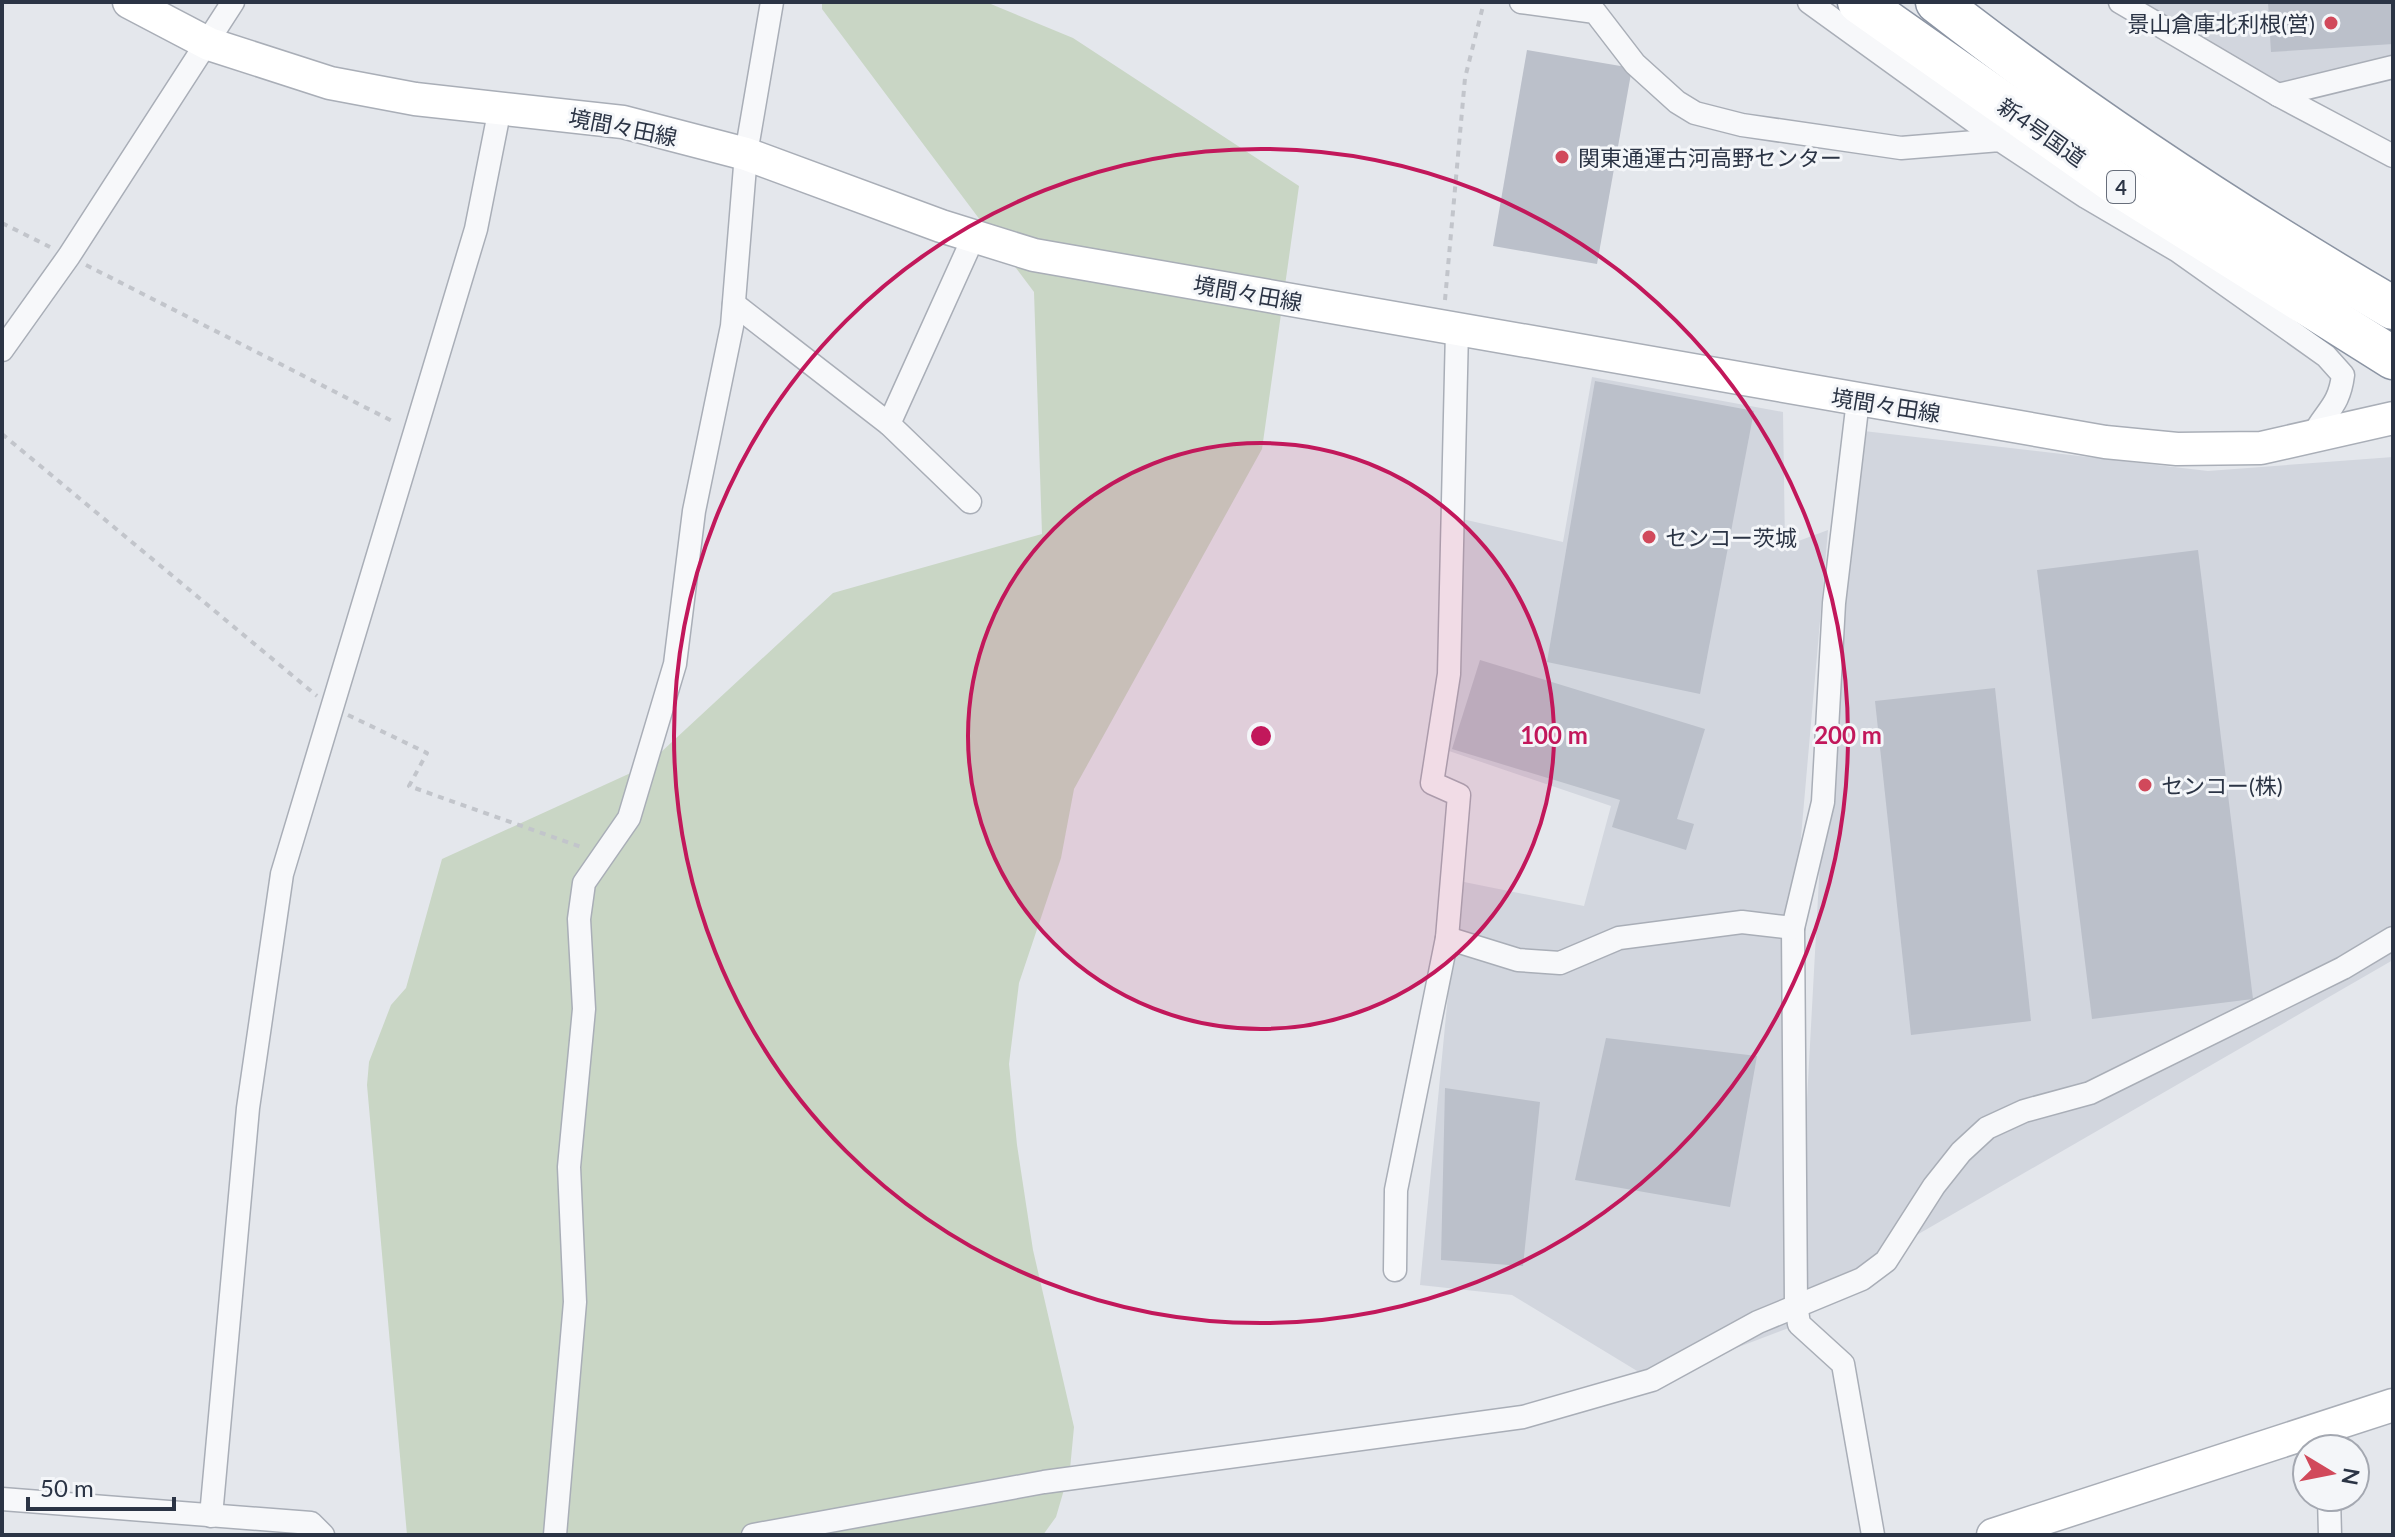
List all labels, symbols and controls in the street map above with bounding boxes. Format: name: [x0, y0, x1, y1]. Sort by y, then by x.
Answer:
place label: 景山倉庫北利根(営): [2127, 10, 2315, 37]
marker: 景山倉庫北利根(営): [2322, 14, 2340, 32]
street label: 新4号国道: [1993, 92, 2091, 172]
street label: 境間々田線: [566, 103, 680, 151]
place label: 関東通運古河高野センター: [1578, 144, 1842, 171]
marker: 関東通運古河高野センター: [1553, 148, 1571, 166]
road number: 4: [2107, 171, 2135, 203]
street label: 境間々田線: [1191, 270, 1305, 316]
street label: 境間々田線: [1830, 383, 1942, 427]
place label: センコー茨城: [1665, 524, 1797, 551]
marker: センコー茨城: [1640, 528, 1658, 546]
text: 100 m: [1520, 720, 1588, 749]
text: 200 m: [1814, 720, 1882, 749]
centre of rings: [1247, 722, 1275, 750]
place label: センコー(株): [2161, 772, 2283, 799]
marker: センコー(株): [2136, 776, 2154, 794]
north arrow: [2291, 1433, 2371, 1513]
scale bar: [28, 1461, 174, 1511]
text: N: [2336, 1466, 2366, 1487]
text: 50 m: [40, 1473, 94, 1502]

